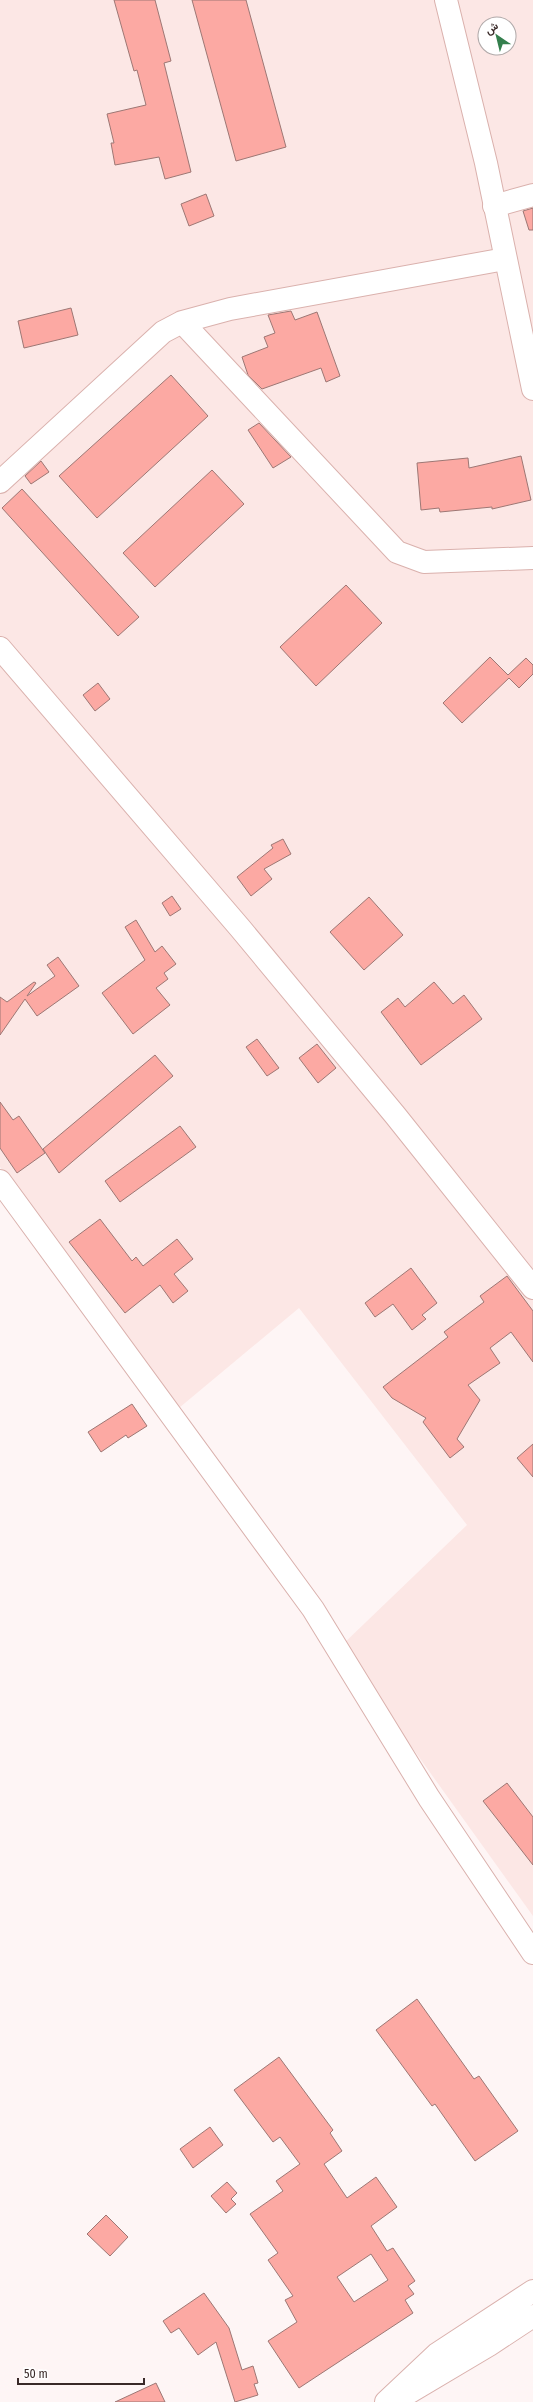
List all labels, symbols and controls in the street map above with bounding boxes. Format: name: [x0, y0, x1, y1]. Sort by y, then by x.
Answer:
north arrow: [477, 16, 517, 56]
text: ش: [482, 19, 501, 37]
scale bar: [18, 2360, 144, 2386]
text: 50 m: [24, 2367, 48, 2381]

